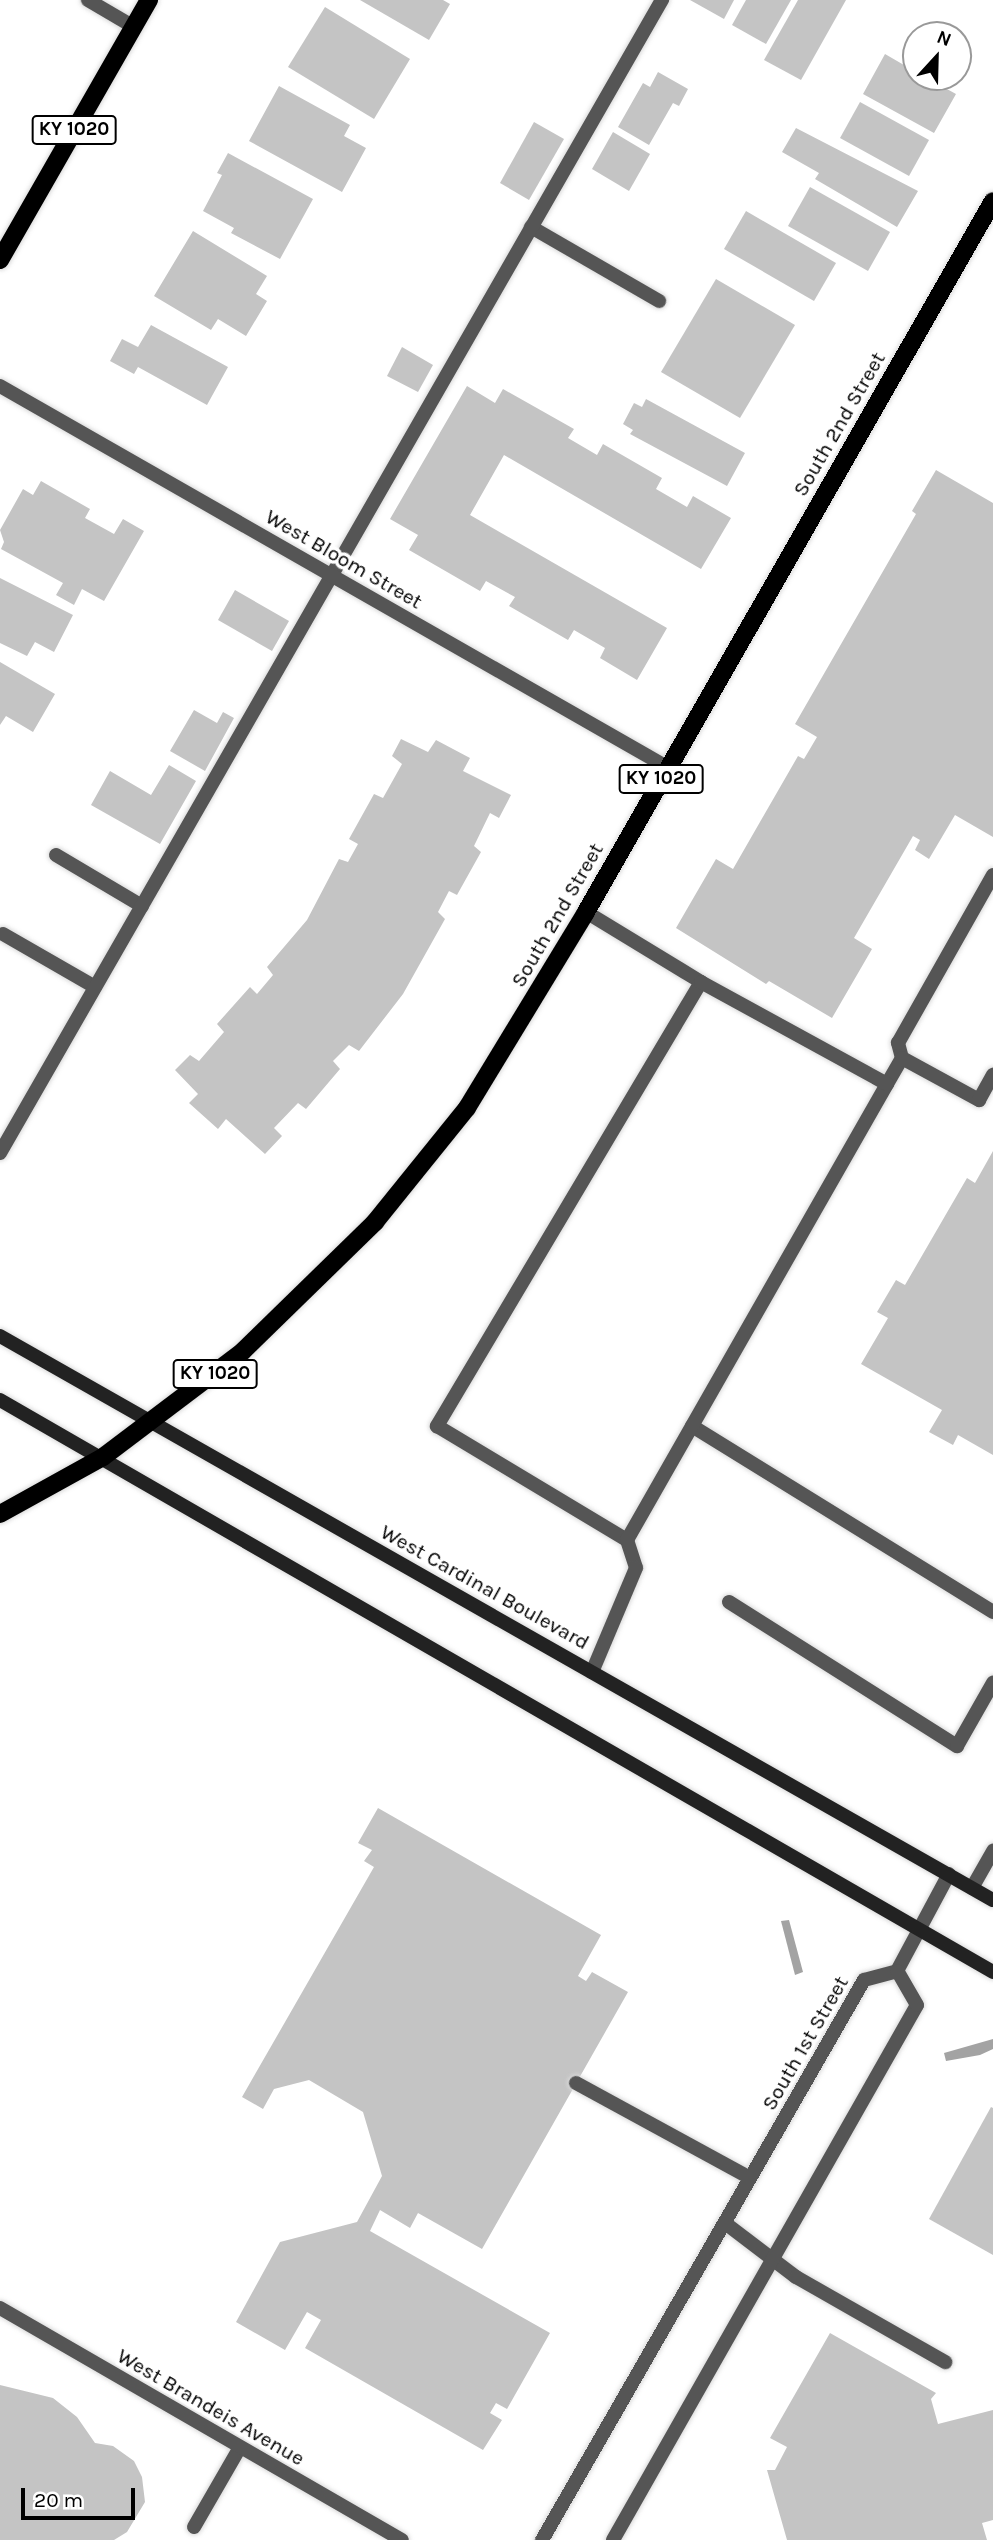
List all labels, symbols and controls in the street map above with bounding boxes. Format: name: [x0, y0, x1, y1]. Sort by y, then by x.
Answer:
north arrow: [902, 21, 972, 91]
text: N: [934, 26, 955, 51]
road number: KY 1020: [30, 114, 118, 146]
street label: South 2nd Street: [787, 347, 891, 501]
street label: West Bloom Street: [261, 504, 427, 614]
road number: KY 1020: [617, 764, 705, 794]
street label: South 2nd Street: [505, 838, 609, 992]
road number: KY 1020: [171, 1358, 259, 1390]
street label: West Cardinal Boulevard: [376, 1519, 594, 1655]
street label: South 1st Street: [756, 1971, 854, 2115]
street label: West Brandeis Avenue: [113, 2343, 309, 2471]
scale bar: [24, 2474, 138, 2518]
text: 20 m: [34, 2488, 83, 2512]

